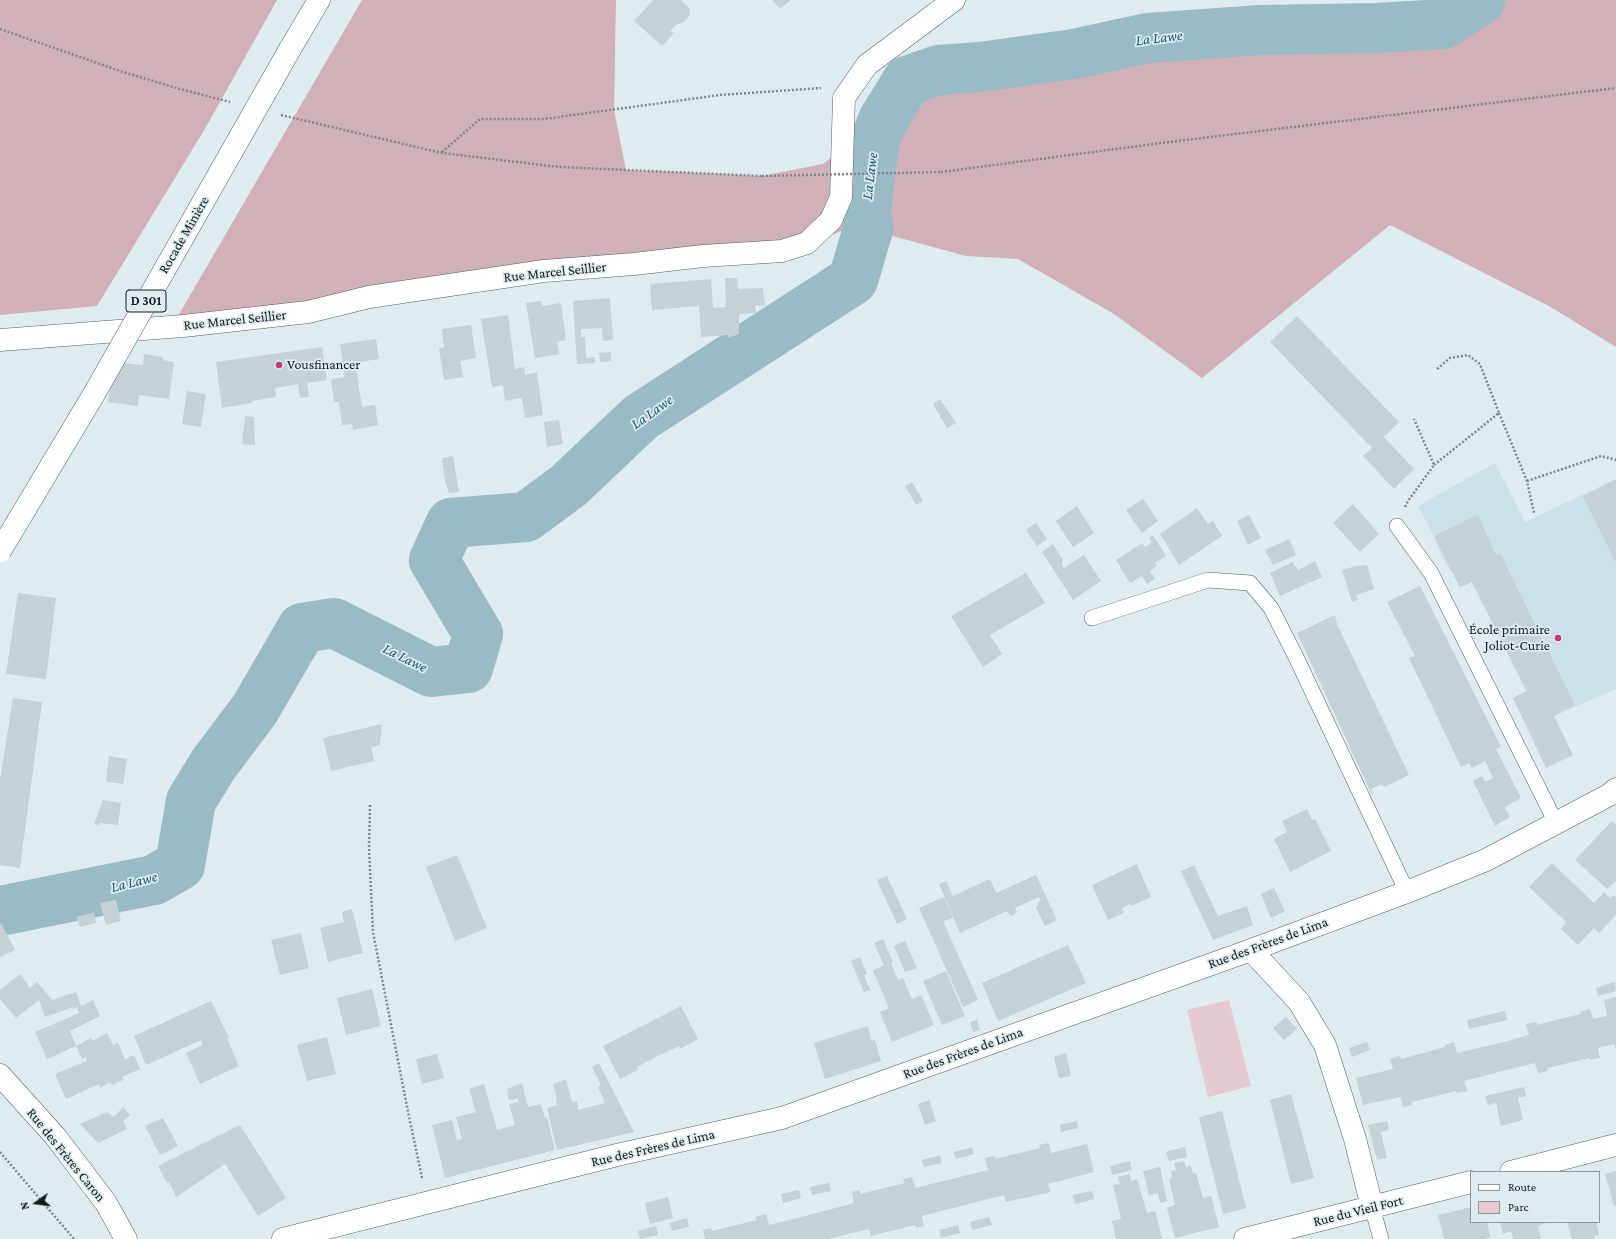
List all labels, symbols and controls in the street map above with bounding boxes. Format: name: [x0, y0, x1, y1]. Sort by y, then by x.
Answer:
water label: La Lawe: [1134, 26, 1184, 50]
water label: La Lawe: [858, 151, 882, 201]
street label: Rocade Minière: [155, 193, 213, 277]
street label: Rue Marcel Seillier: [503, 258, 607, 286]
road number: D 301: [126, 290, 166, 312]
street label: Rue Marcel Seillier: [183, 306, 287, 334]
place label: Vousfinancer: [287, 357, 360, 373]
marker: Vousfinancer: [274, 360, 284, 370]
water label: La Lawe: [628, 391, 676, 433]
place label: École primaire Joliot-Curie: [1469, 622, 1550, 654]
marker: École primaire Joliot-Curie: [1553, 633, 1563, 643]
water label: La Lawe: [380, 640, 430, 676]
water label: La Lawe: [109, 868, 159, 896]
street label: Rue des Frères de Lima: [1206, 913, 1330, 973]
street label: Rue des Frères de Lima: [901, 1023, 1025, 1083]
street label: Rue des Frères Caron: [23, 1105, 109, 1205]
street label: Rue des Frères de Lima: [589, 1126, 717, 1170]
legend: [1470, 1171, 1600, 1223]
text: Route: [1508, 1180, 1536, 1194]
north arrow: [16, 1183, 56, 1223]
street label: Rue du Vieil Fort: [1311, 1192, 1405, 1230]
text: Parc: [1508, 1200, 1528, 1214]
text: N: [18, 1201, 31, 1211]

